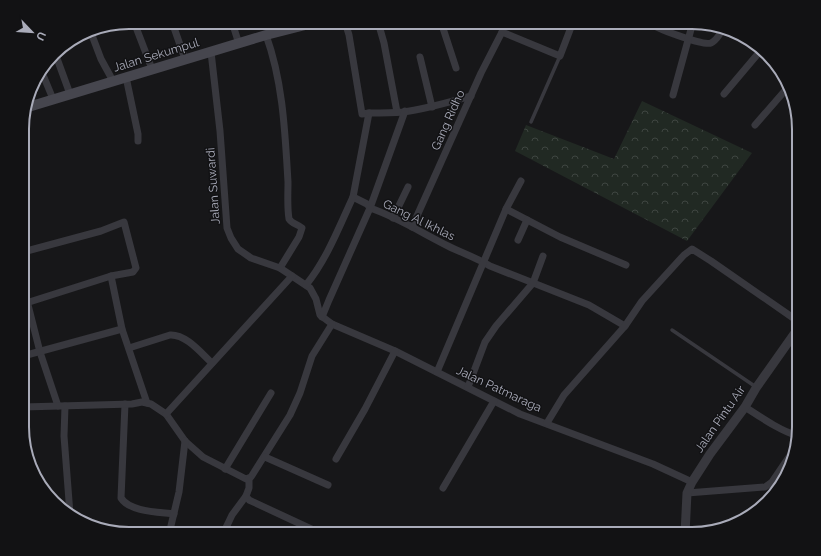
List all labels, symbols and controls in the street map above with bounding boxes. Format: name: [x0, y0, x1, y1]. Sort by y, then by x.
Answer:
north arrow: [12, 12, 52, 52]
text: U: [33, 30, 48, 43]
street label: Jalan Sekumpul: [112, 35, 201, 75]
street label: Gang Ridho: [428, 88, 468, 152]
street label: Jalan Suwardi: [203, 147, 223, 225]
street label: Gang Al Ikhlas: [381, 197, 457, 244]
street label: Jalan Patmaraga: [454, 363, 544, 415]
street label: Jalan Pintu Air: [692, 382, 749, 455]

